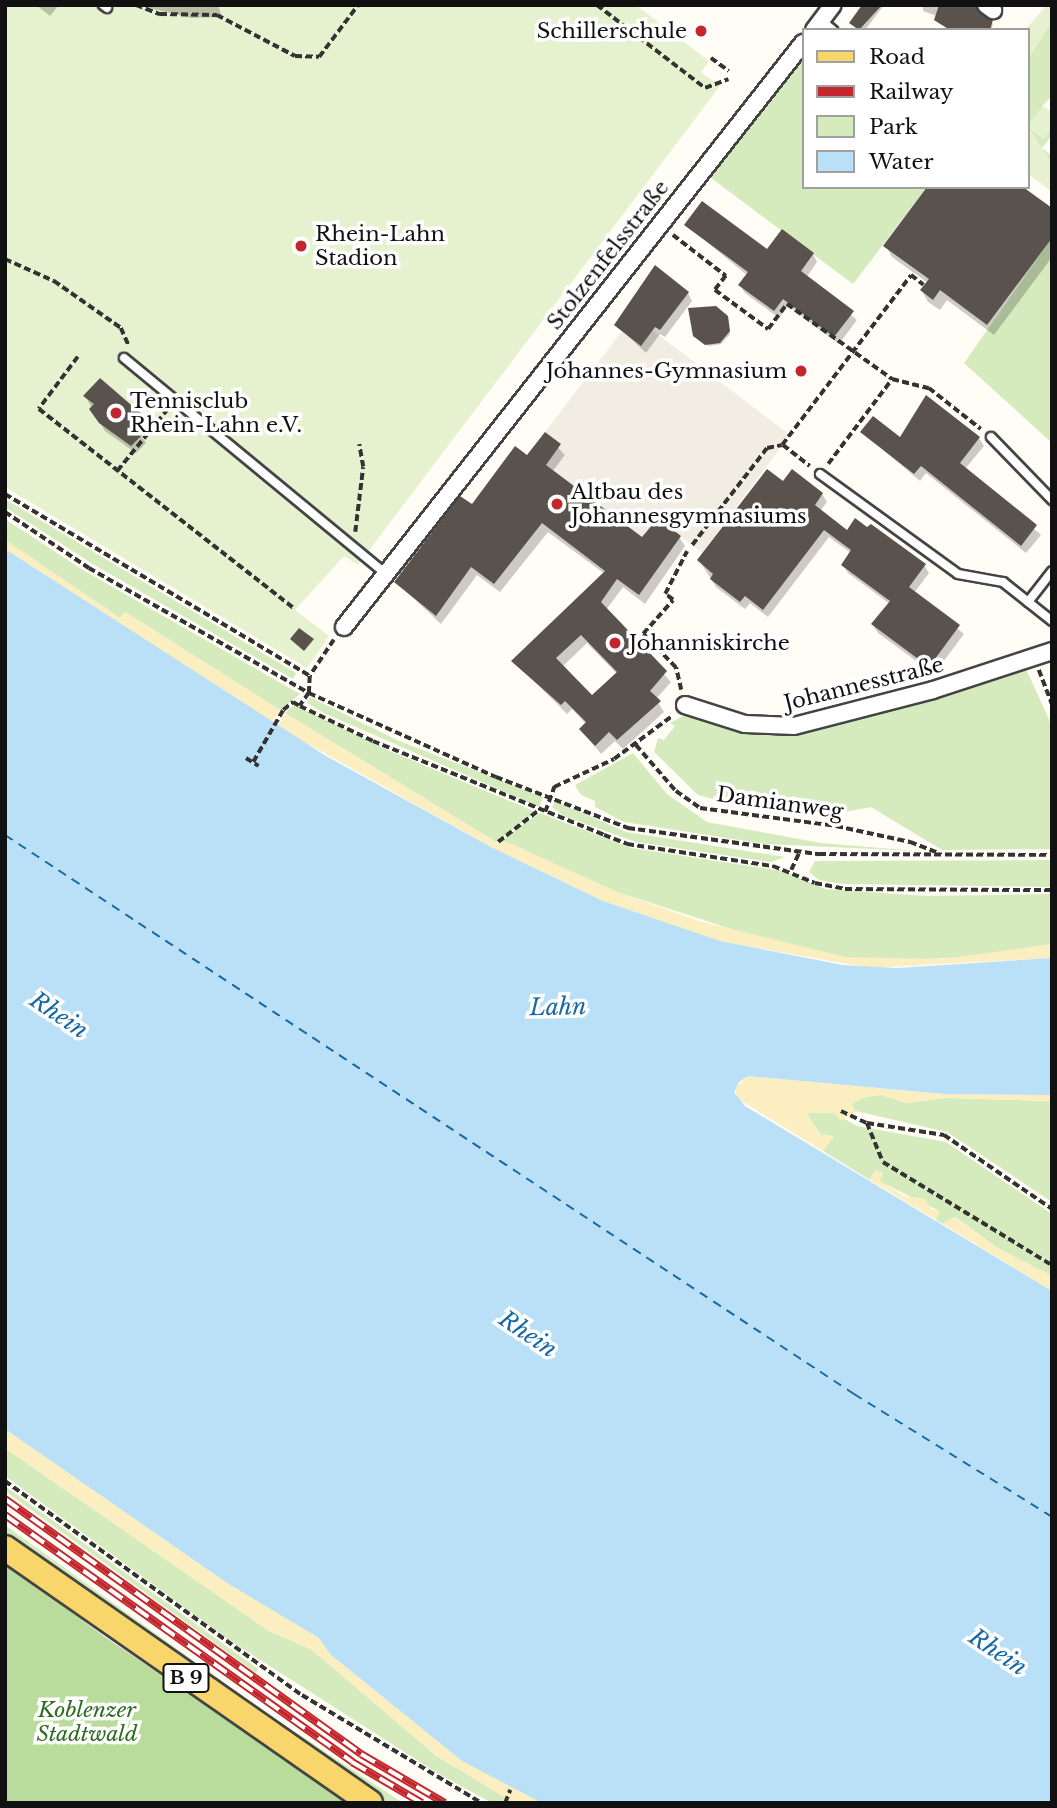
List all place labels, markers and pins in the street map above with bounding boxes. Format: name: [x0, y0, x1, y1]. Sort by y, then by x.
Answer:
place label: Schillerschule: [537, 18, 687, 44]
marker: Schillerschule: [693, 23, 709, 39]
place label: Rhein-Lahn Stadion: [315, 221, 445, 271]
marker: Rhein-Lahn Stadion: [293, 238, 309, 254]
place label: Johannes-Gymnasium: [546, 358, 787, 384]
marker: Johannes-Gymnasium: [793, 363, 809, 379]
place label: Tennisclub Rhein-Lahn e.V.: [130, 388, 302, 438]
marker: Tennisclub Rhein-Lahn e.V.: [108, 405, 124, 421]
place label: Altbau des Johannesgymnasiums: [571, 479, 806, 529]
marker: Altbau des Johannesgymnasiums: [549, 496, 565, 512]
place label: Johanniskirche: [629, 630, 790, 656]
marker: Johanniskirche: [607, 635, 623, 651]

